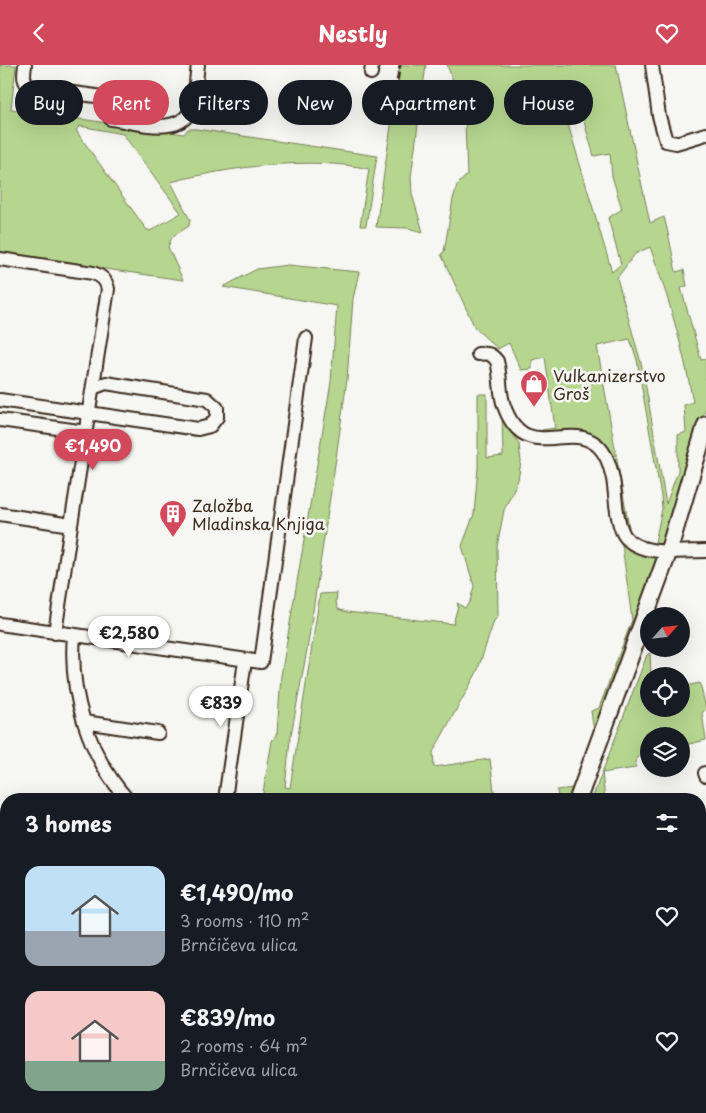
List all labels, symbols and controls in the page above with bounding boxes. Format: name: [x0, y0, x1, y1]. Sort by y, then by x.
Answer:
text: Nestly: [318, 16, 388, 49]
icon: back: [25, 19, 53, 47]
icon: heart: [653, 19, 681, 47]
chip: Buy: [15, 80, 83, 125]
chip: Rent: [93, 80, 169, 125]
chip: Filters: [179, 80, 268, 125]
chip: New: [278, 80, 352, 125]
chip: Apartment: [362, 80, 494, 125]
chip: House: [504, 80, 593, 125]
place label: Vulkanizerstvo Groš: [553, 363, 666, 405]
shop icon: Vulkanizerstvo Groš: [519, 369, 549, 408]
pin: €1,490: [52, 429, 134, 471]
text: €1,490: [65, 433, 121, 457]
place label: Založba Mladinska Knjiga: [192, 493, 325, 535]
building icon: Založba Mladinska Knjiga: [158, 499, 188, 538]
north arrow: [640, 607, 690, 657]
map controls: [640, 607, 690, 777]
pin: €2,580: [88, 615, 170, 658]
text: €2,580: [99, 620, 159, 644]
button: locate: [640, 667, 690, 717]
pin: €839: [191, 685, 251, 728]
text: €839: [200, 690, 242, 714]
button: layers: [640, 727, 690, 777]
text: 3 homes: [25, 807, 112, 839]
icon: filters: [653, 809, 681, 837]
text: €1,490/mo: [180, 876, 293, 908]
icon: home: [65, 886, 125, 946]
icon: heart: [653, 902, 681, 930]
text: 3 rooms · 110 m²: [180, 908, 309, 932]
text: Brnčičeva ulica: [180, 932, 297, 956]
text: €839/mo: [180, 1001, 275, 1033]
icon: home: [65, 1011, 125, 1071]
icon: heart: [653, 1027, 681, 1055]
text: 2 rooms · 64 m²: [180, 1033, 308, 1057]
text: Brnčičeva ulica: [180, 1057, 297, 1081]

